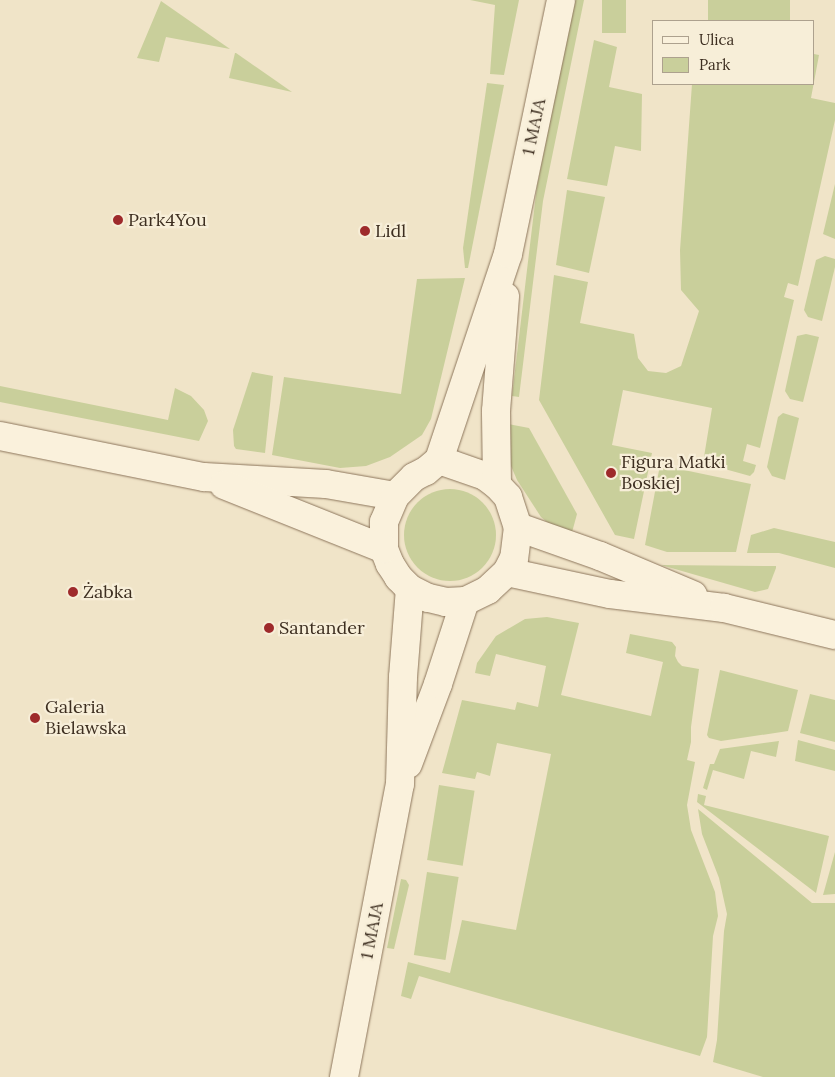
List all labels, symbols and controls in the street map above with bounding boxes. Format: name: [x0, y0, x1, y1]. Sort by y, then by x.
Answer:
legend: [652, 20, 815, 85]
text: Ulica: [699, 30, 734, 49]
text: Park: [699, 55, 730, 74]
street label: 1 MAJA: [517, 97, 551, 157]
place label: Park4You: [128, 209, 207, 231]
marker: Park4You: [112, 214, 124, 226]
place label: Lidl: [375, 220, 406, 242]
marker: Lidl: [359, 225, 371, 237]
place label: Figura Matki Boskiej: [621, 452, 726, 494]
marker: Figura Matki Boskiej: [605, 467, 617, 479]
place label: Żabka: [83, 581, 133, 603]
marker: Żabka: [67, 586, 79, 598]
place label: Santander: [279, 617, 365, 639]
marker: Santander: [263, 622, 275, 634]
place label: Galeria Bielawska: [45, 697, 126, 740]
marker: Galeria Bielawska: [29, 712, 41, 724]
street label: 1 MAJA: [356, 901, 388, 961]

